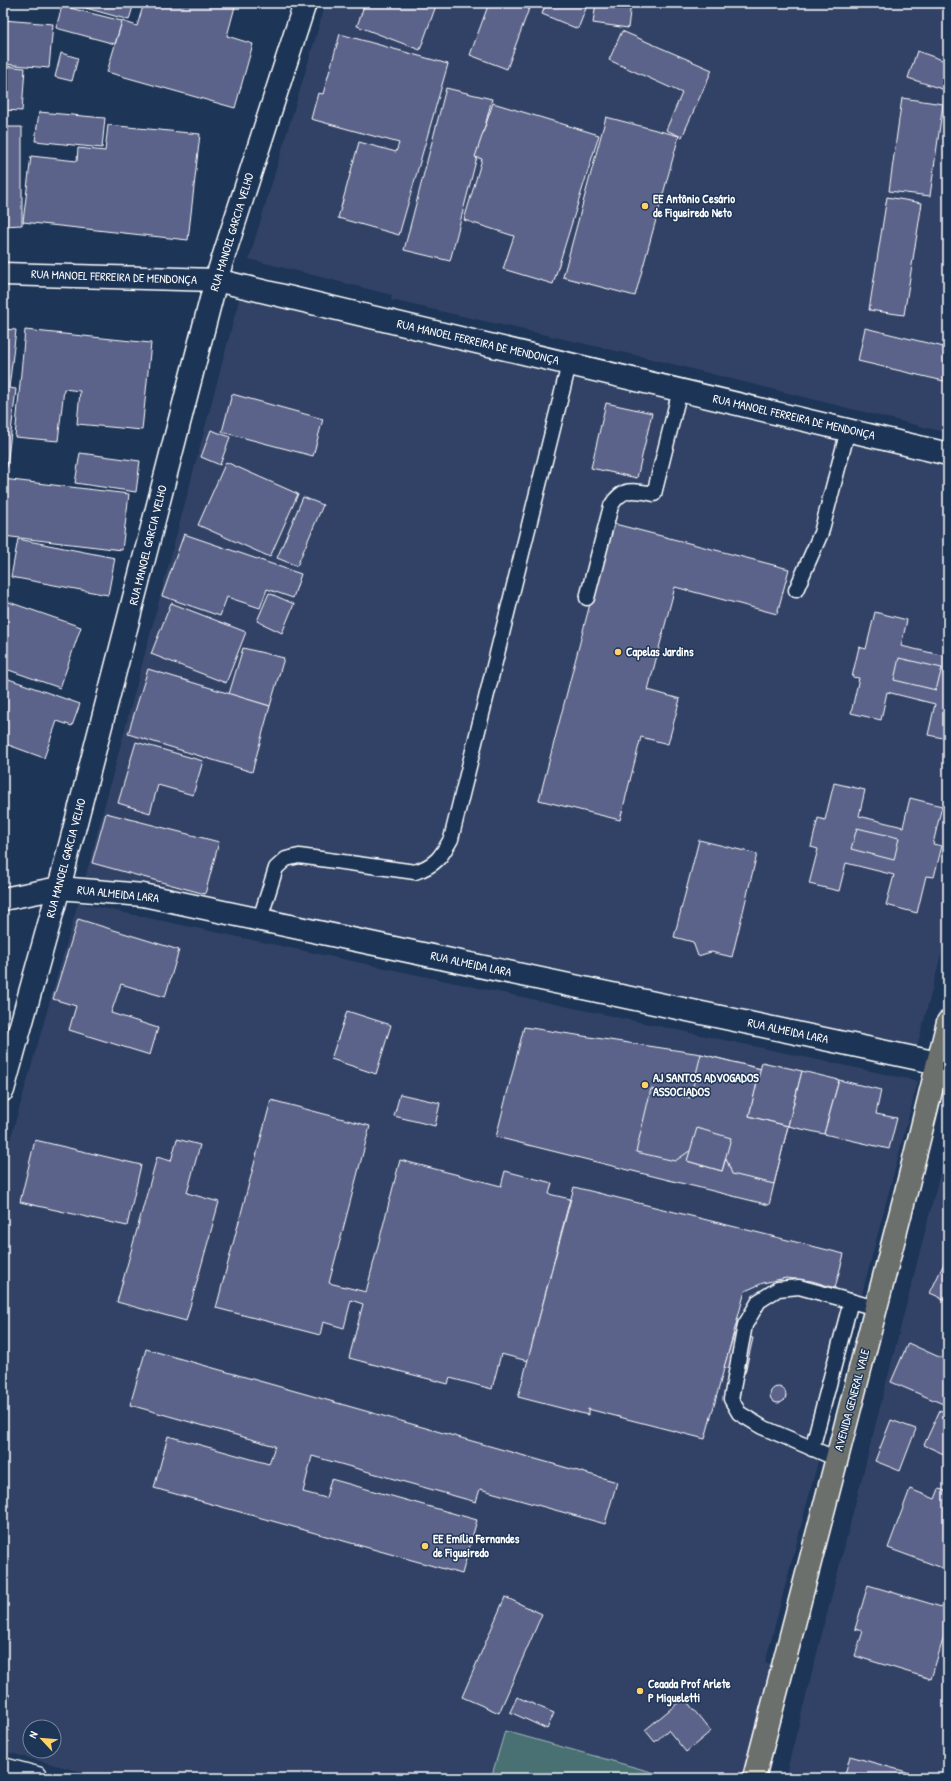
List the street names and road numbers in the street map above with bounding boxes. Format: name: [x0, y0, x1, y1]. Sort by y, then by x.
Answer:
street label: RUA MANOEL GARCIA VELHO: [205, 170, 258, 293]
street label: RUA MANOEL FERREIRA DE MENDONÇA: [31, 265, 197, 288]
street label: RUA MANOEL FERREIRA DE MENDONÇA: [395, 315, 561, 368]
street label: RUA MANOEL FERREIRA DE MENDONÇA: [711, 390, 877, 443]
street label: RUA MANOEL GARCIA VELHO: [124, 483, 171, 607]
street label: RUA MANOEL GARCIA VELHO: [41, 796, 90, 920]
street label: RUA ALMEIDA LARA: [76, 881, 160, 906]
street label: RUA ALMEIDA LARA: [429, 947, 513, 980]
street label: RUA ALMEIDA LARA: [746, 1014, 830, 1047]
street label: AVENIDA GENERAL VALE: [830, 1346, 874, 1453]

